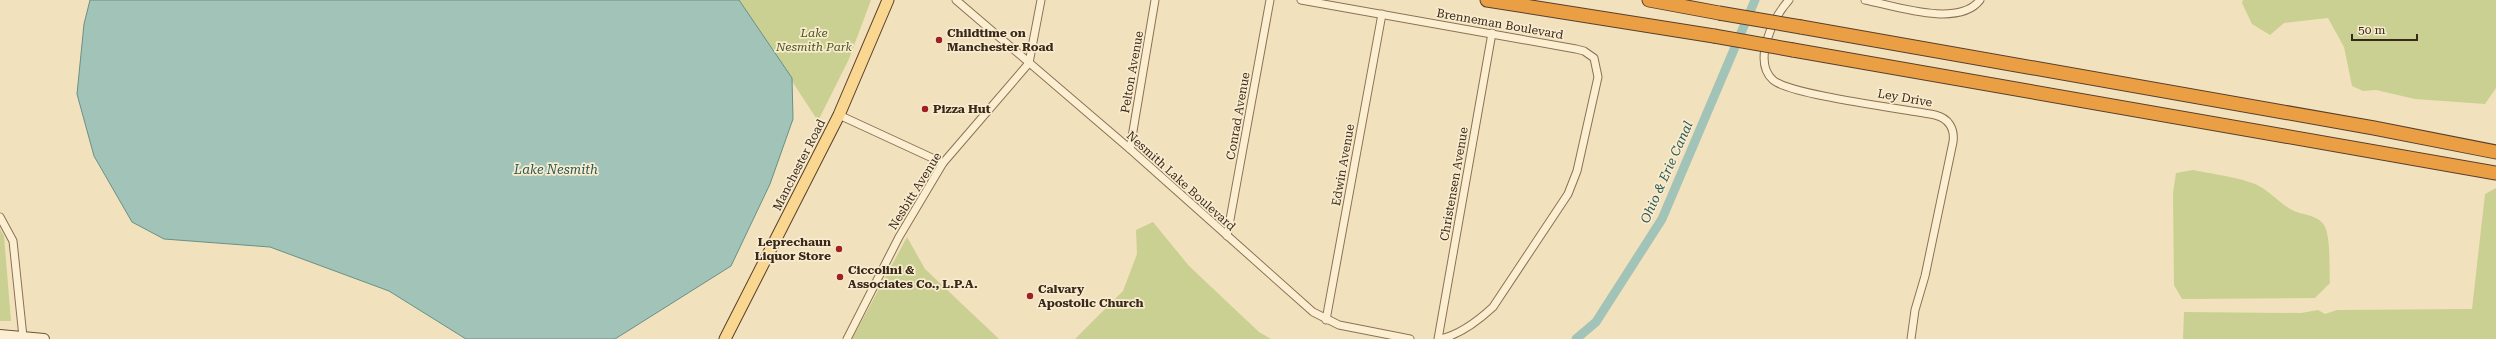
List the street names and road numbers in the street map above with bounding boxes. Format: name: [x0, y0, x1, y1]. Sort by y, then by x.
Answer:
street label: Brenneman Boulevard: [1435, 6, 1565, 42]
street label: Pelton Avenue: [1118, 29, 1146, 114]
street label: Conrad Avenue: [1223, 71, 1253, 161]
street label: Ley Drive: [1876, 86, 1934, 110]
street label: Manchester Road: [770, 117, 828, 213]
street label: Edwin Avenue: [1329, 123, 1357, 207]
street label: Christensen Avenue: [1437, 125, 1471, 242]
street label: Nesmith Lake Boulevard: [1124, 128, 1239, 234]
street label: Nesbitt Avenue: [886, 149, 945, 232]

